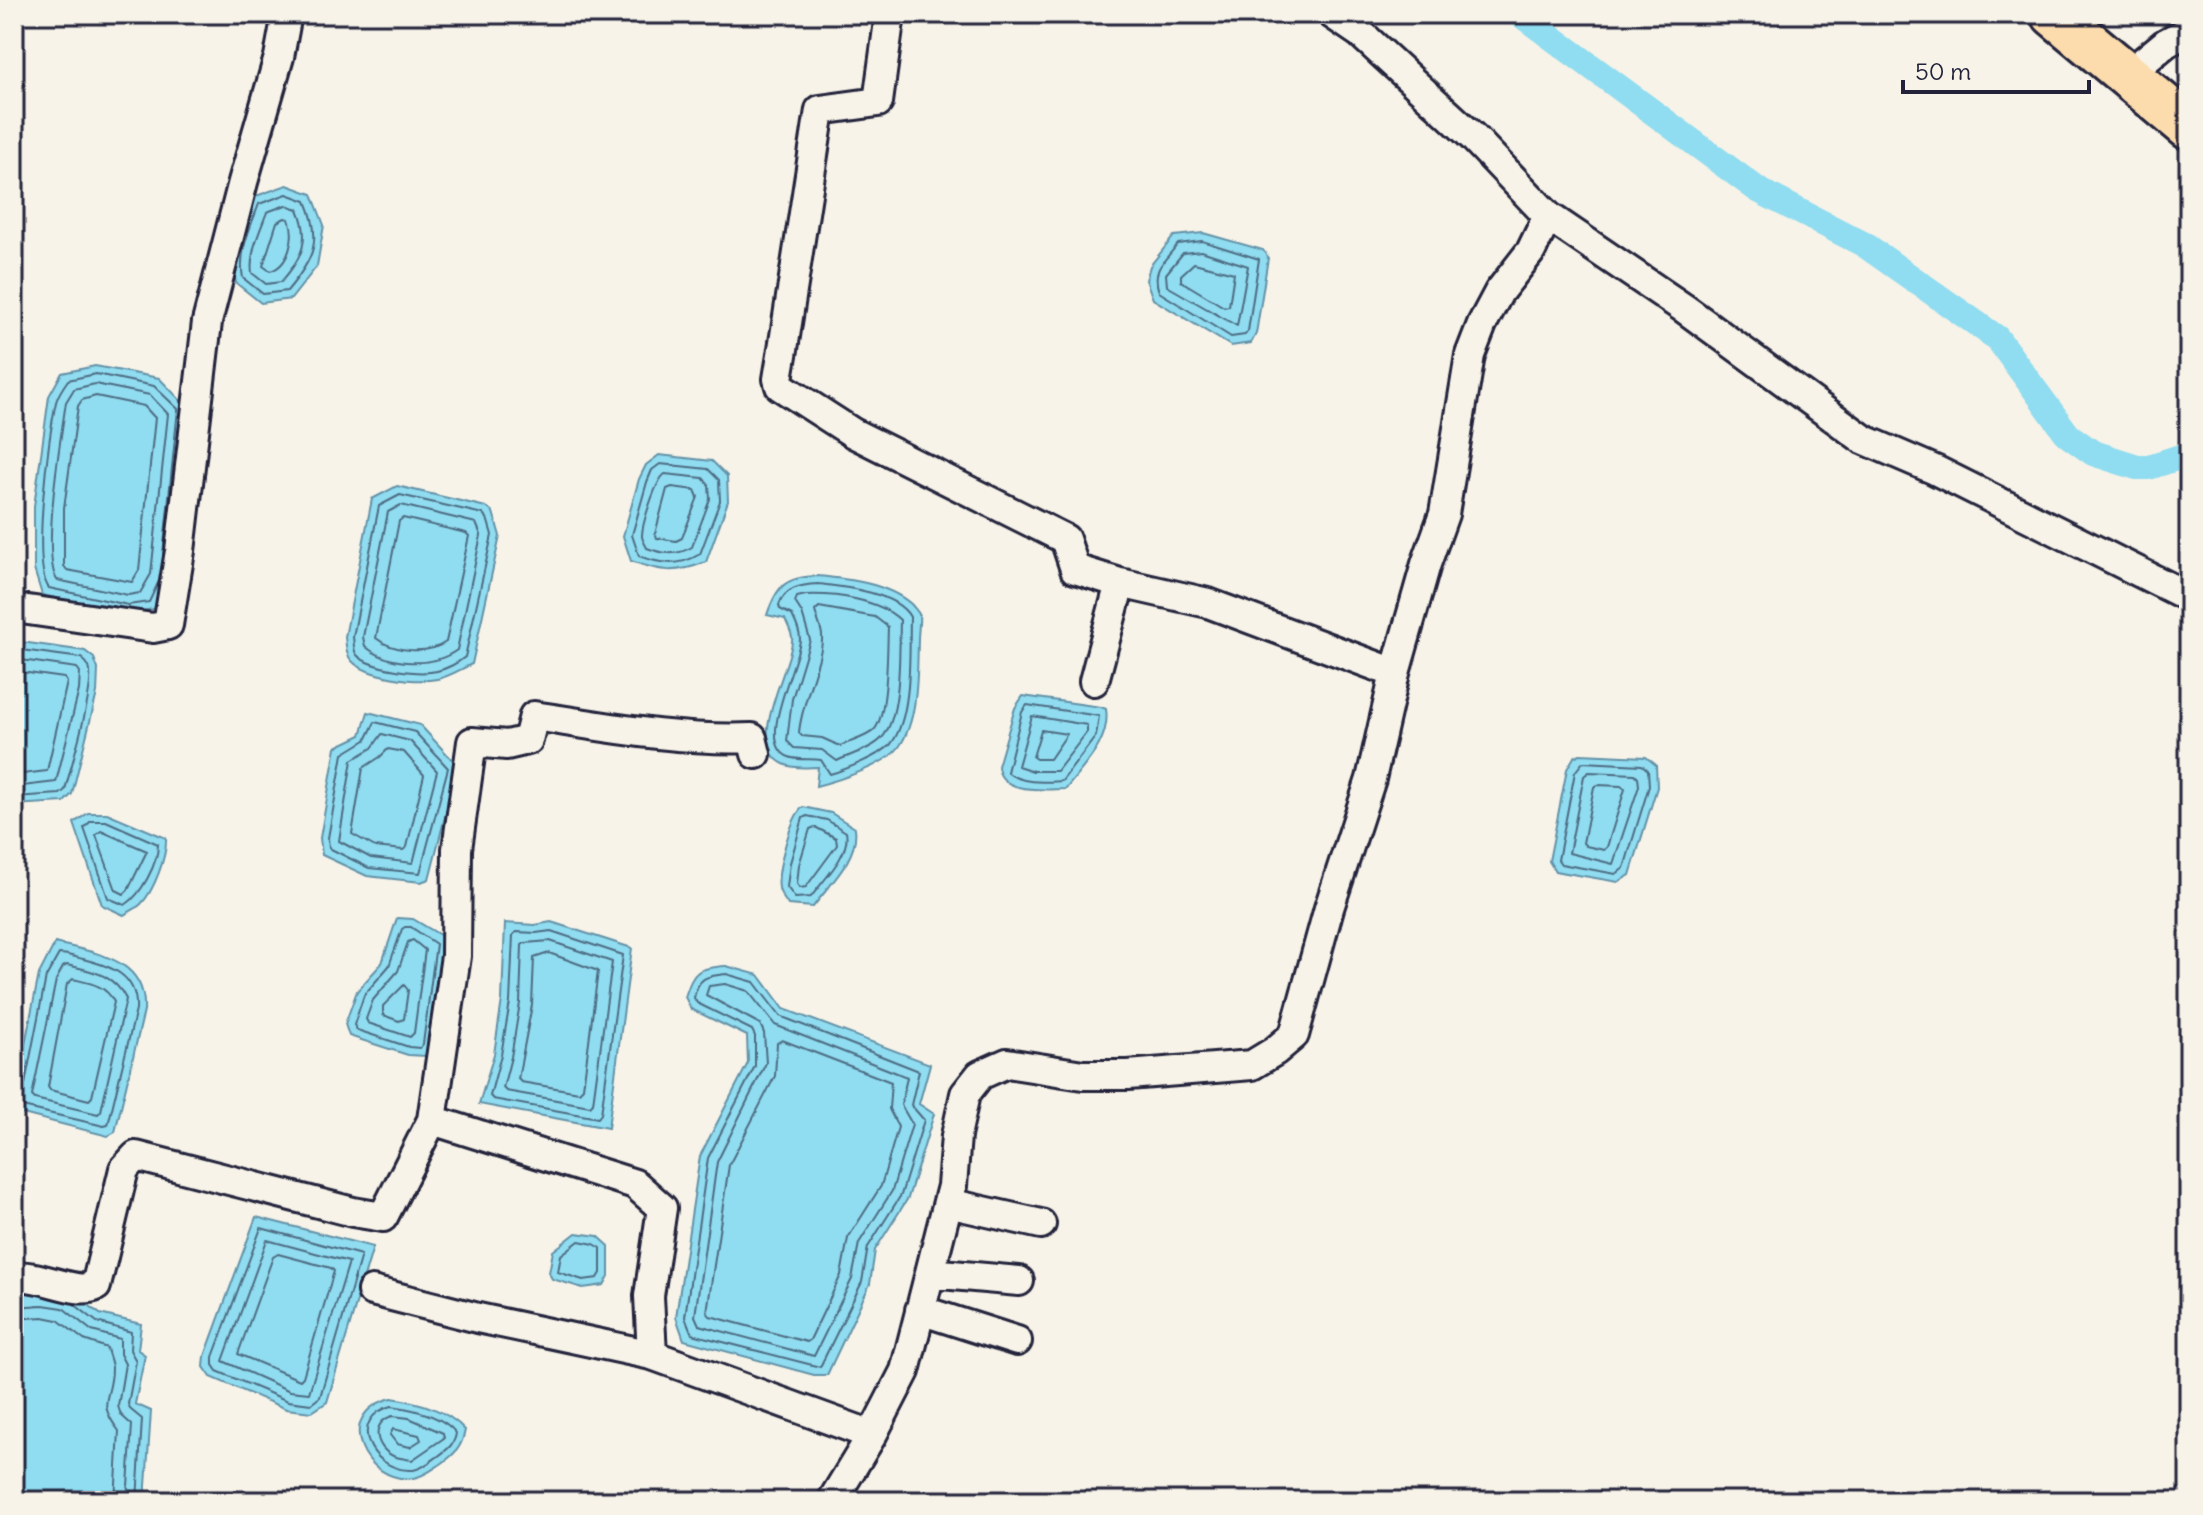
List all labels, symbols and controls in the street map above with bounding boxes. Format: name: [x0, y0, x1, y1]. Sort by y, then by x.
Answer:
scale bar: [1903, 44, 2089, 94]
text: 50 m: [1915, 56, 1971, 86]

